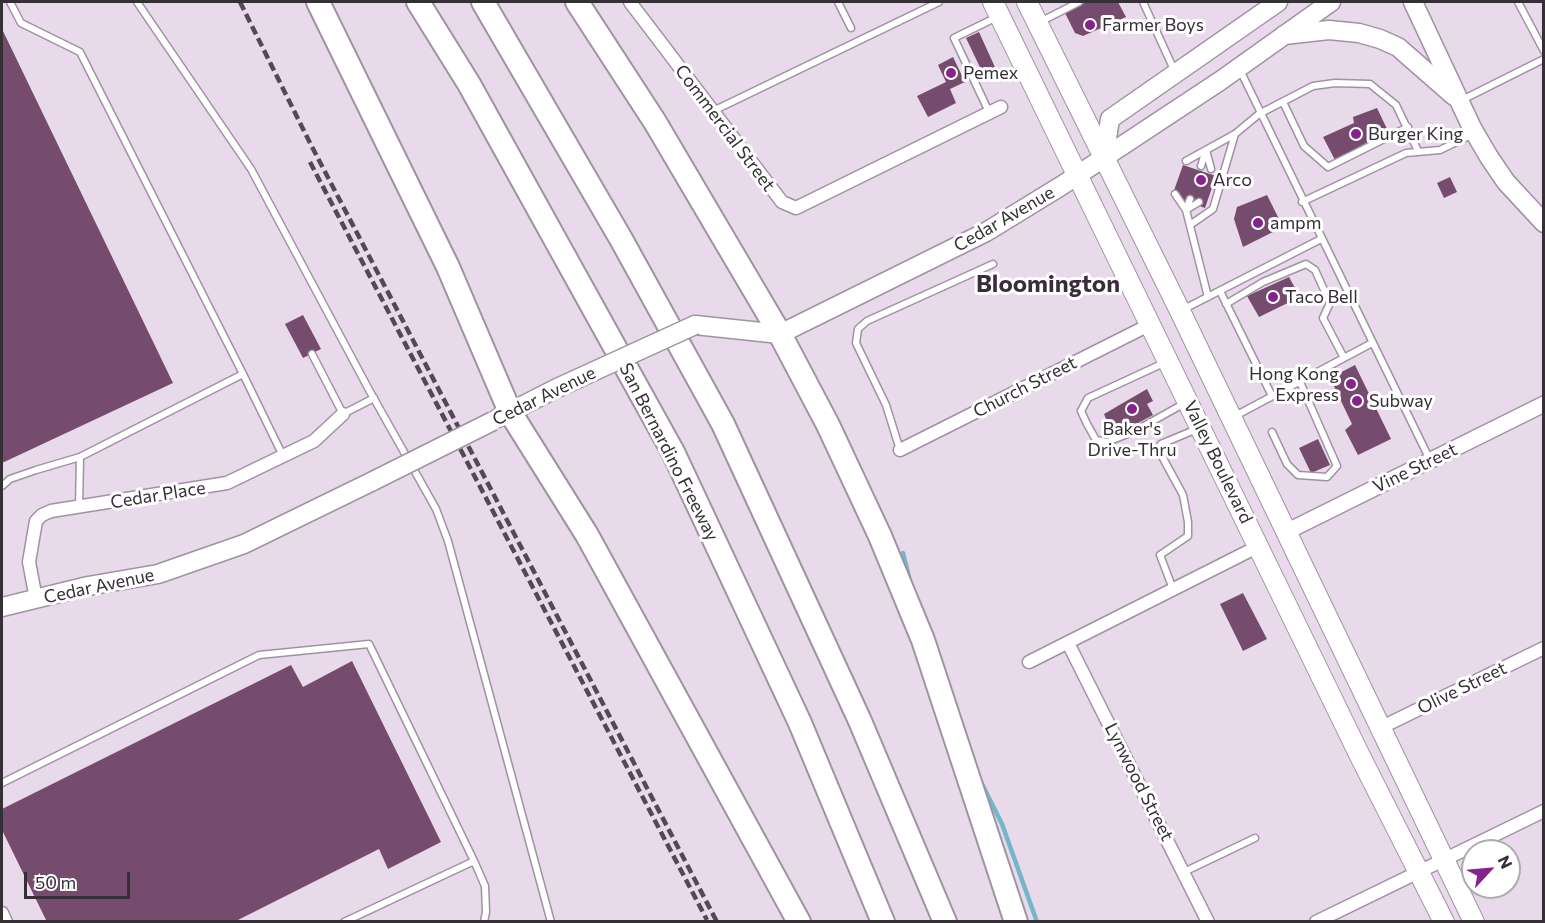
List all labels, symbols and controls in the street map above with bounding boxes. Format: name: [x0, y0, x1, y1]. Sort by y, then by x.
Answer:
place label: Farmer Boys: [1102, 14, 1204, 36]
marker: Farmer Boys: [1083, 18, 1097, 32]
street label: Commercial Street: [670, 61, 780, 195]
place label: Pemex: [963, 62, 1018, 84]
marker: Pemex: [944, 66, 958, 80]
place label: Burger King: [1368, 123, 1463, 145]
marker: Burger King: [1349, 127, 1363, 141]
place label: Arco: [1213, 169, 1252, 191]
marker: Arco: [1194, 173, 1208, 187]
street label: Cedar Avenue: [950, 182, 1058, 256]
place label: ampm: [1270, 212, 1321, 234]
marker: ampm: [1251, 216, 1265, 230]
district label: Bloomington: [976, 270, 1120, 298]
place label: Taco Bell: [1285, 286, 1358, 308]
marker: Taco Bell: [1266, 290, 1280, 304]
street label: Church Street: [970, 352, 1080, 422]
street label: San Bernardino Freeway: [615, 359, 723, 545]
street label: Cedar Avenue: [489, 362, 599, 430]
place label: Hong Kong Express: [1249, 363, 1339, 406]
marker: Hong Kong Express: [1344, 377, 1358, 391]
place label: Subway: [1369, 390, 1433, 412]
marker: Subway: [1350, 394, 1364, 408]
street label: Valley Boulevard: [1179, 397, 1257, 527]
marker: Baker's Drive-Thru: [1125, 402, 1139, 416]
place label: Baker's Drive-Thru: [1087, 418, 1177, 460]
street label: Vine Street: [1369, 438, 1461, 498]
street label: Cedar Place: [109, 477, 207, 513]
street label: Cedar Avenue: [42, 564, 156, 608]
street label: Olive Street: [1414, 657, 1510, 719]
street label: Lynwood Street: [1100, 719, 1178, 845]
north arrow: [1461, 839, 1521, 899]
text: N: [1495, 852, 1517, 871]
scale bar: [27, 860, 134, 898]
text: 50 m: [35, 871, 76, 893]

